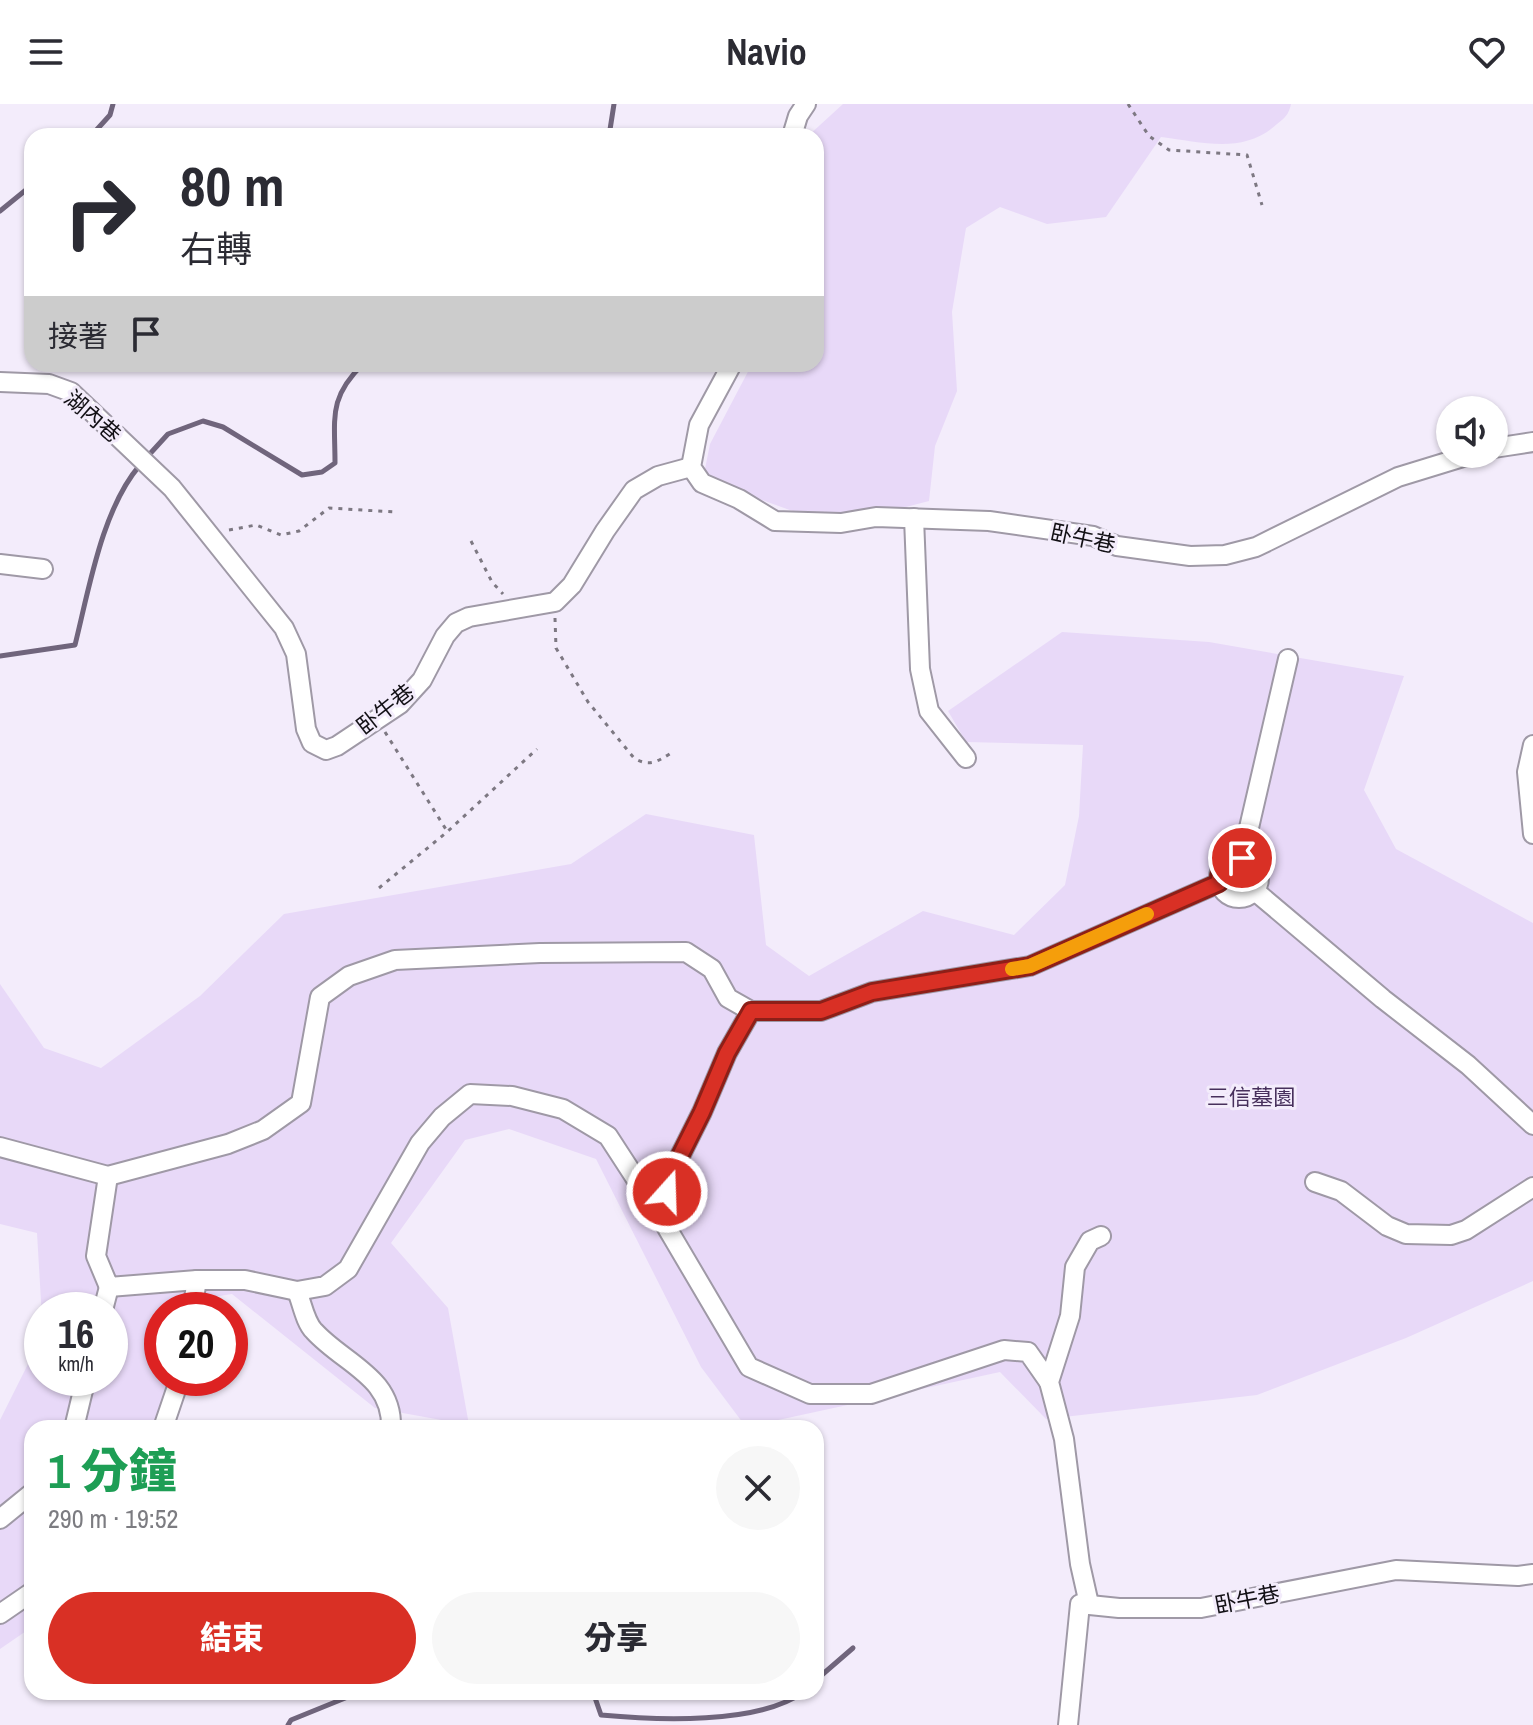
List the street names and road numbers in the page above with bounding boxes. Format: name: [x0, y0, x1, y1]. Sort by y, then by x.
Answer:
street label: 湖內巷: [58, 383, 128, 449]
street label: 卧牛巷: [1048, 516, 1118, 560]
street label: 卧牛巷: [350, 677, 420, 741]
street label: 卧牛巷: [1212, 1578, 1282, 1620]

